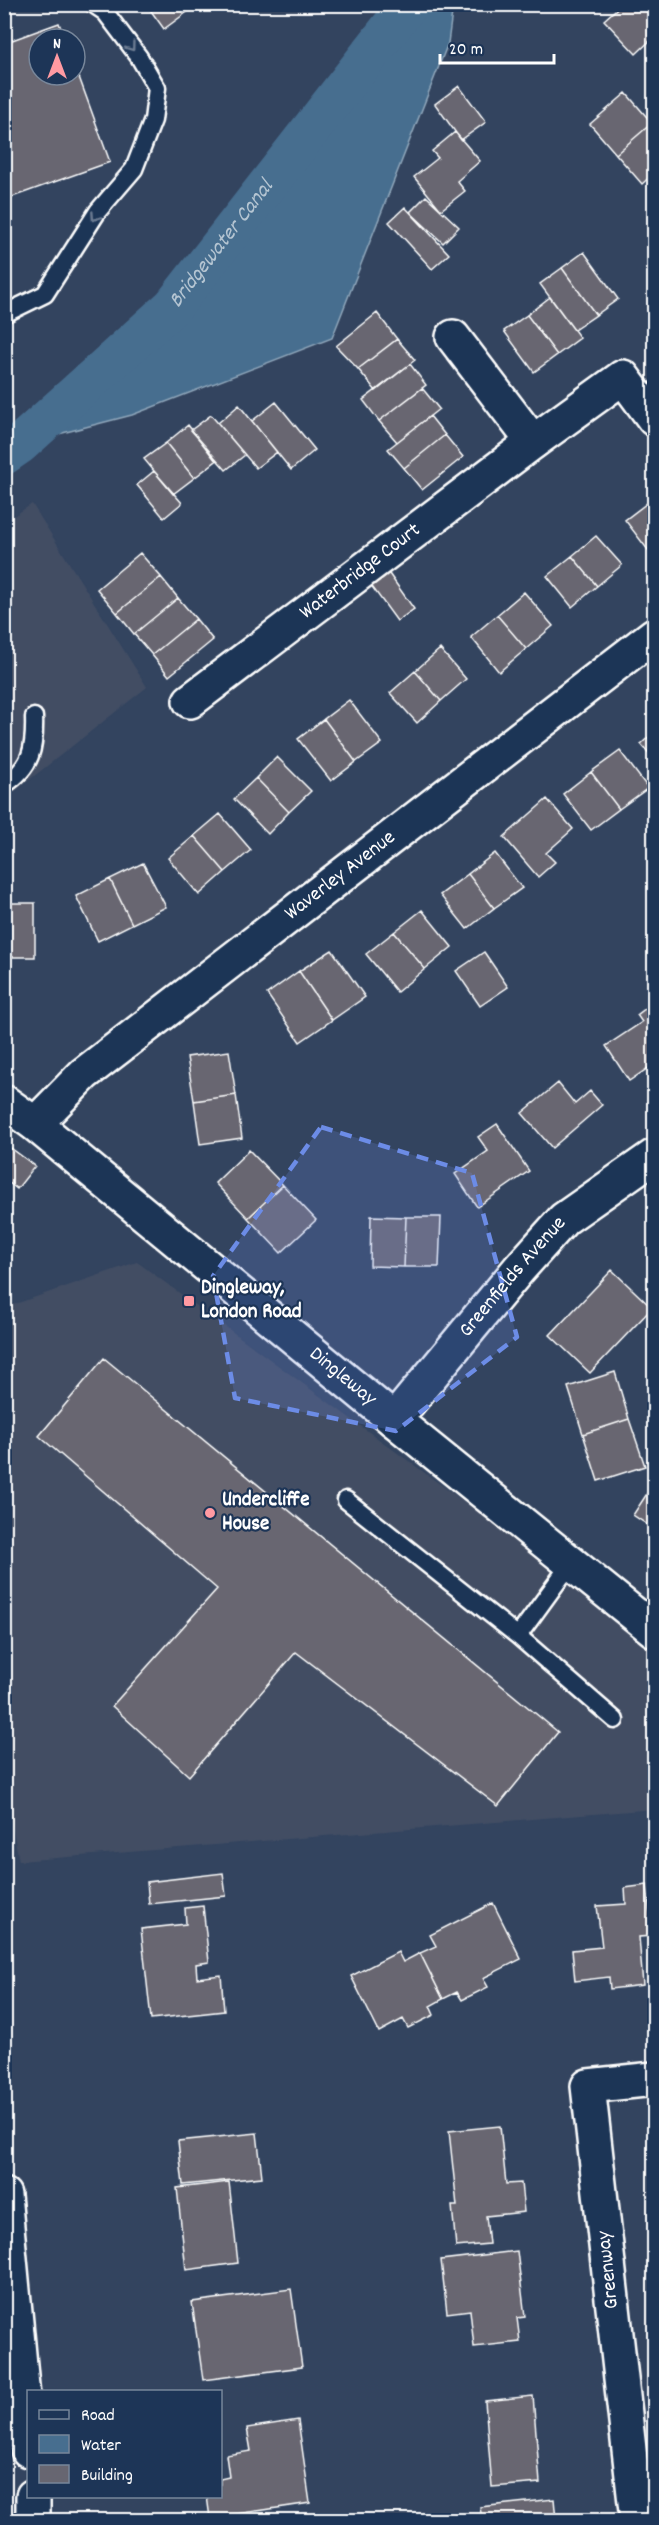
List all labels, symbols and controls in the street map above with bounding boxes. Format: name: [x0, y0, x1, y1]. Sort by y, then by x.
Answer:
north arrow: [27, 27, 87, 87]
scale bar: [440, 27, 554, 65]
text: N: [53, 33, 61, 56]
text: 20 m: [449, 38, 483, 63]
one-way arrow: [124, 41, 135, 52]
water label: Bridgewater Canal: [161, 172, 282, 315]
one-way arrow: [90, 211, 102, 221]
street label: Waterbridge Court: [294, 516, 428, 628]
street label: Waverley Avenue: [279, 824, 402, 929]
street label: Greenfields Avenue: [453, 1210, 574, 1345]
place label: Dingleway, London Road: [201, 1274, 302, 1328]
marker: Dingleway, London Road: [182, 1294, 196, 1308]
street label: Dingleway: [302, 1340, 383, 1414]
place label: Undercliffe House: [222, 1486, 309, 1540]
marker: Undercliffe House: [203, 1506, 217, 1520]
street label: Greenway: [590, 2229, 628, 2311]
legend: [27, 2390, 222, 2498]
text: Road: [81, 2404, 115, 2429]
text: Water: [81, 2434, 121, 2459]
text: Building: [81, 2464, 133, 2489]

